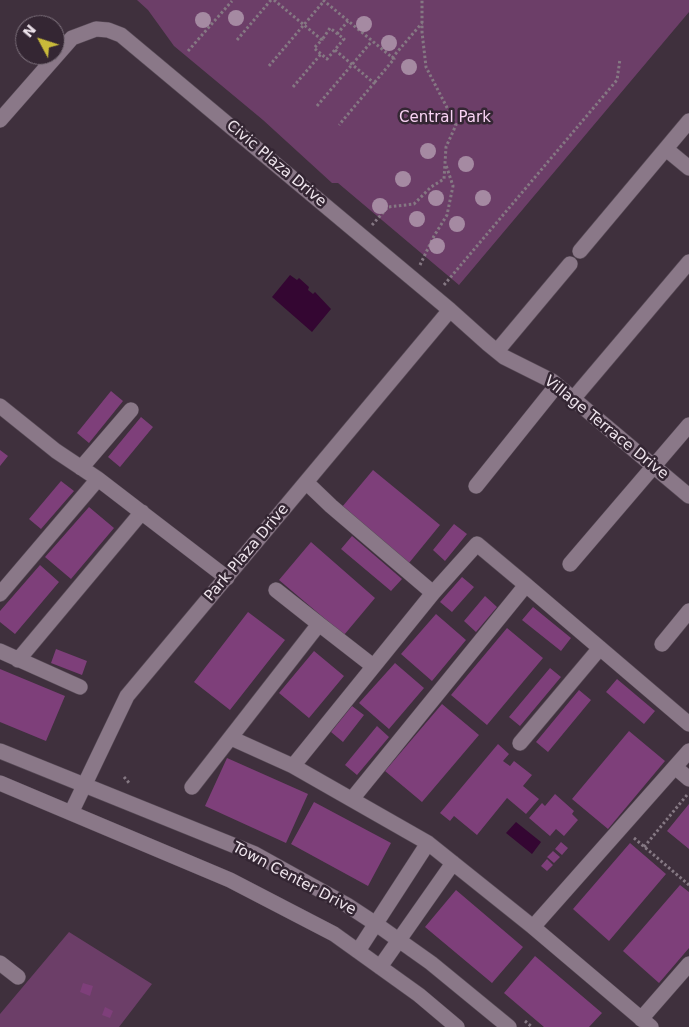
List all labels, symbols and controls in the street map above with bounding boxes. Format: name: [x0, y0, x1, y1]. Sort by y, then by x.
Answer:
north arrow: [15, 15, 65, 65]
text: N: [19, 21, 39, 41]
park label: Central Park: [399, 109, 491, 127]
street label: Civic Plaza Drive: [222, 117, 330, 211]
street label: Village Terrace Drive: [540, 372, 672, 484]
street label: Park Plaza Drive: [201, 501, 293, 605]
street label: Town Center Drive: [229, 839, 359, 919]

